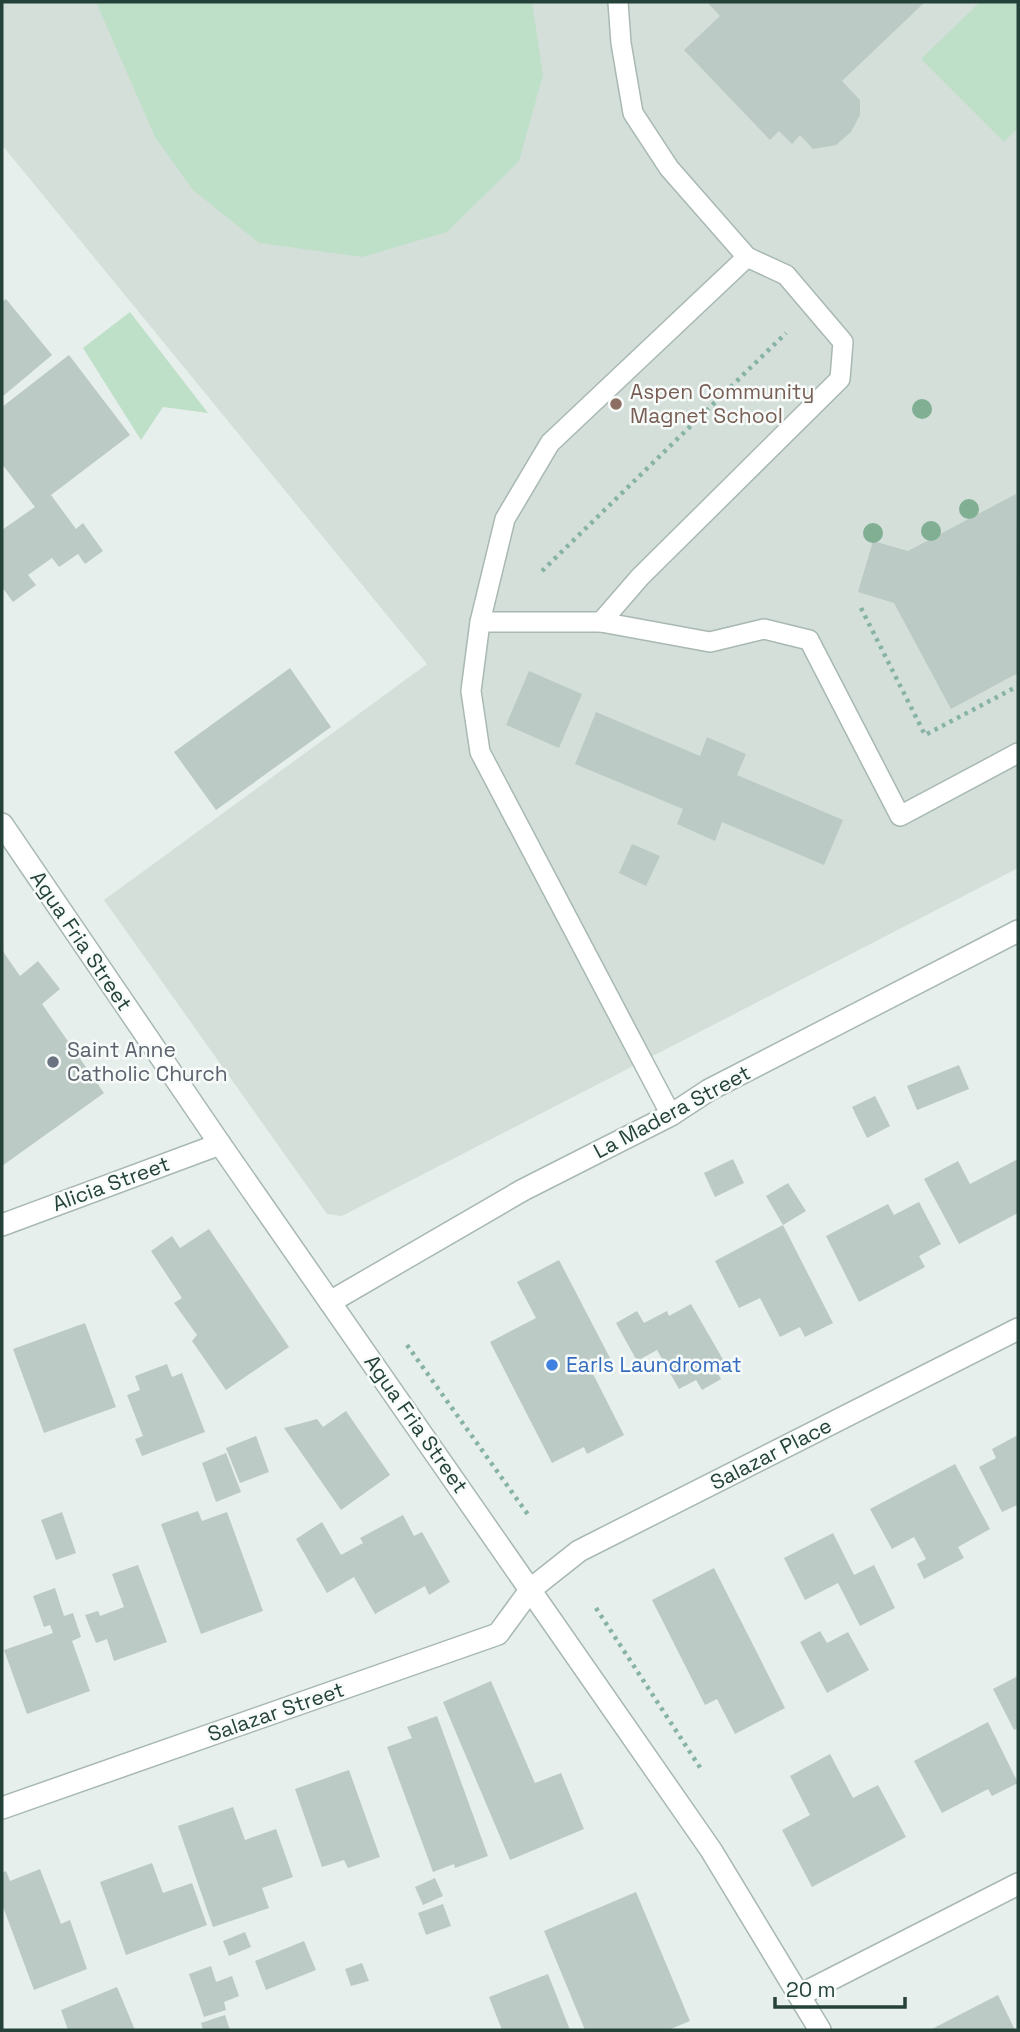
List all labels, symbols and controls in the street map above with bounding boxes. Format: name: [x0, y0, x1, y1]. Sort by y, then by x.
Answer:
place label: Aspen Community Magnet School: [630, 378, 814, 429]
marker: Aspen Community Magnet School: [608, 396, 624, 412]
street label: Agua Fria Street: [25, 866, 138, 1016]
place label: Saint Anne Catholic Church: [67, 1036, 228, 1087]
marker: Saint Anne Catholic Church: [45, 1054, 61, 1070]
street label: La Madera Street: [589, 1059, 755, 1164]
street label: Alicia Street: [48, 1150, 173, 1217]
street label: Agua Fria Street: [359, 1349, 474, 1498]
place label: Earls Laundromat: [566, 1351, 742, 1378]
marker: Earls Laundromat: [544, 1357, 560, 1373]
street label: Salazar Place: [705, 1411, 836, 1496]
street label: Salazar Street: [204, 1676, 348, 1748]
scale bar: [775, 1966, 904, 2010]
text: 20 m: [786, 1976, 836, 2003]

